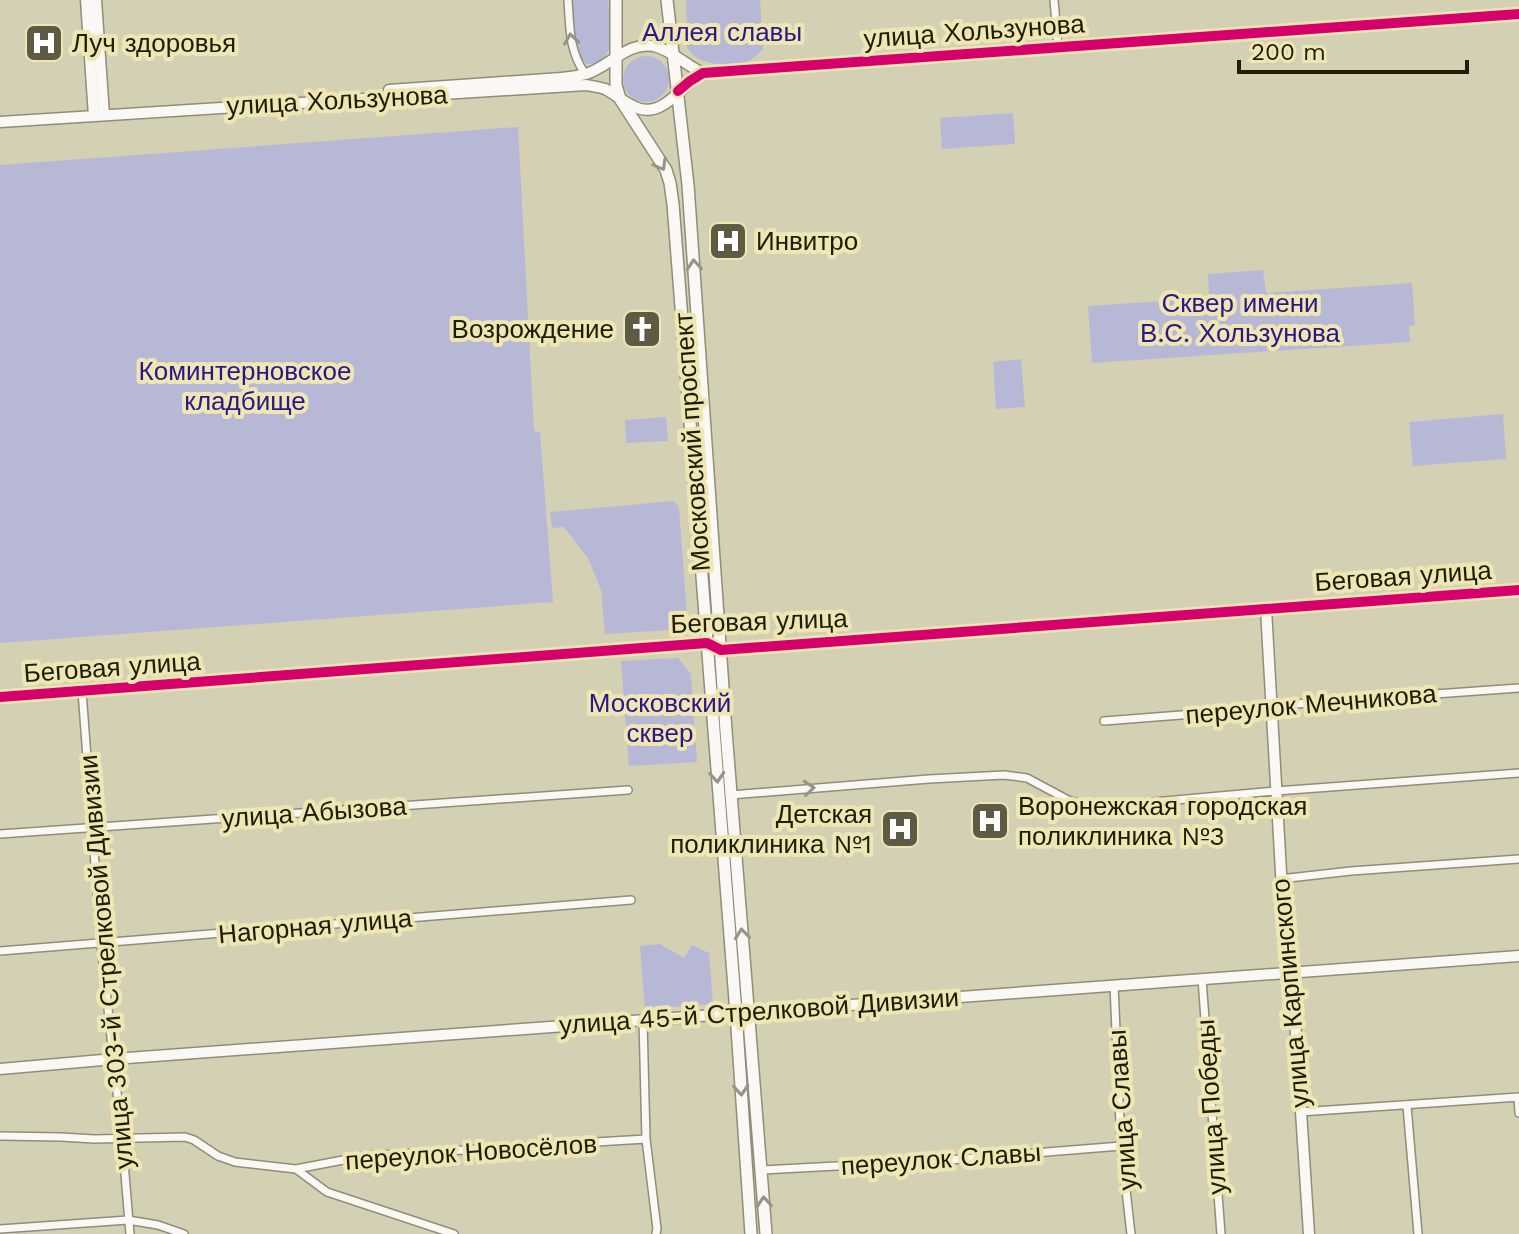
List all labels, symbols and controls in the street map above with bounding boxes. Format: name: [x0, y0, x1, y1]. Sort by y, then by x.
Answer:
street label: улица Хользунова: [863, 8, 1086, 54]
park label: Аллея славы: [642, 17, 802, 47]
hospital icon: Луч здоровья: [23, 22, 65, 64]
scale bar: [1239, 24, 1467, 74]
place label: Луч здоровья: [72, 28, 236, 58]
one-way arrow: [563, 32, 580, 46]
text: 200 m: [1251, 38, 1326, 66]
street label: улица Хользунова: [226, 79, 449, 121]
one-way arrow: [651, 156, 667, 171]
hospital icon: Инвитро: [707, 220, 749, 262]
place label: Инвитро: [756, 226, 858, 256]
one-way arrow: [686, 258, 703, 271]
park label: Сквер имени В.С. Хользунова: [1140, 288, 1340, 348]
church icon: Возрождение: [621, 308, 663, 350]
street label: Московский проспект: [668, 311, 716, 572]
place label: Возрождение: [452, 314, 614, 344]
park label: Коминтерновское кладбище: [139, 356, 351, 416]
street label: Беговая улица: [1314, 555, 1493, 597]
street label: Беговая улица: [670, 603, 849, 639]
street label: Беговая улица: [23, 646, 202, 688]
street label: переулок Мечникова: [1184, 678, 1438, 730]
park label: Московский сквер: [589, 688, 731, 748]
street label: улица 303-й Стрелковой Дивизии: [73, 754, 139, 1170]
one-way arrow: [708, 771, 725, 784]
one-way arrow: [803, 780, 816, 797]
street label: улица Абызова: [221, 791, 408, 833]
place label: Воронежская городская поликлиника №3: [1018, 791, 1307, 851]
place label: Детская поликлиника №1: [670, 799, 872, 859]
hospital icon: Воронежская городская поликлиника №3: [969, 800, 1011, 842]
hospital icon: Детская поликлиника №1: [879, 808, 921, 850]
street label: улица Карпинского: [1265, 877, 1315, 1109]
street label: Нагорная улица: [217, 903, 414, 949]
one-way arrow: [734, 927, 751, 940]
street label: улица 45-й Стрелковой Дивизии: [558, 982, 960, 1040]
street label: улица Победы: [1190, 1018, 1232, 1196]
street label: улица Славы: [1101, 1029, 1143, 1191]
one-way arrow: [732, 1084, 749, 1097]
street label: переулок Новосёлов: [344, 1128, 598, 1176]
street label: переулок Славы: [840, 1137, 1042, 1181]
one-way arrow: [756, 1195, 773, 1208]

